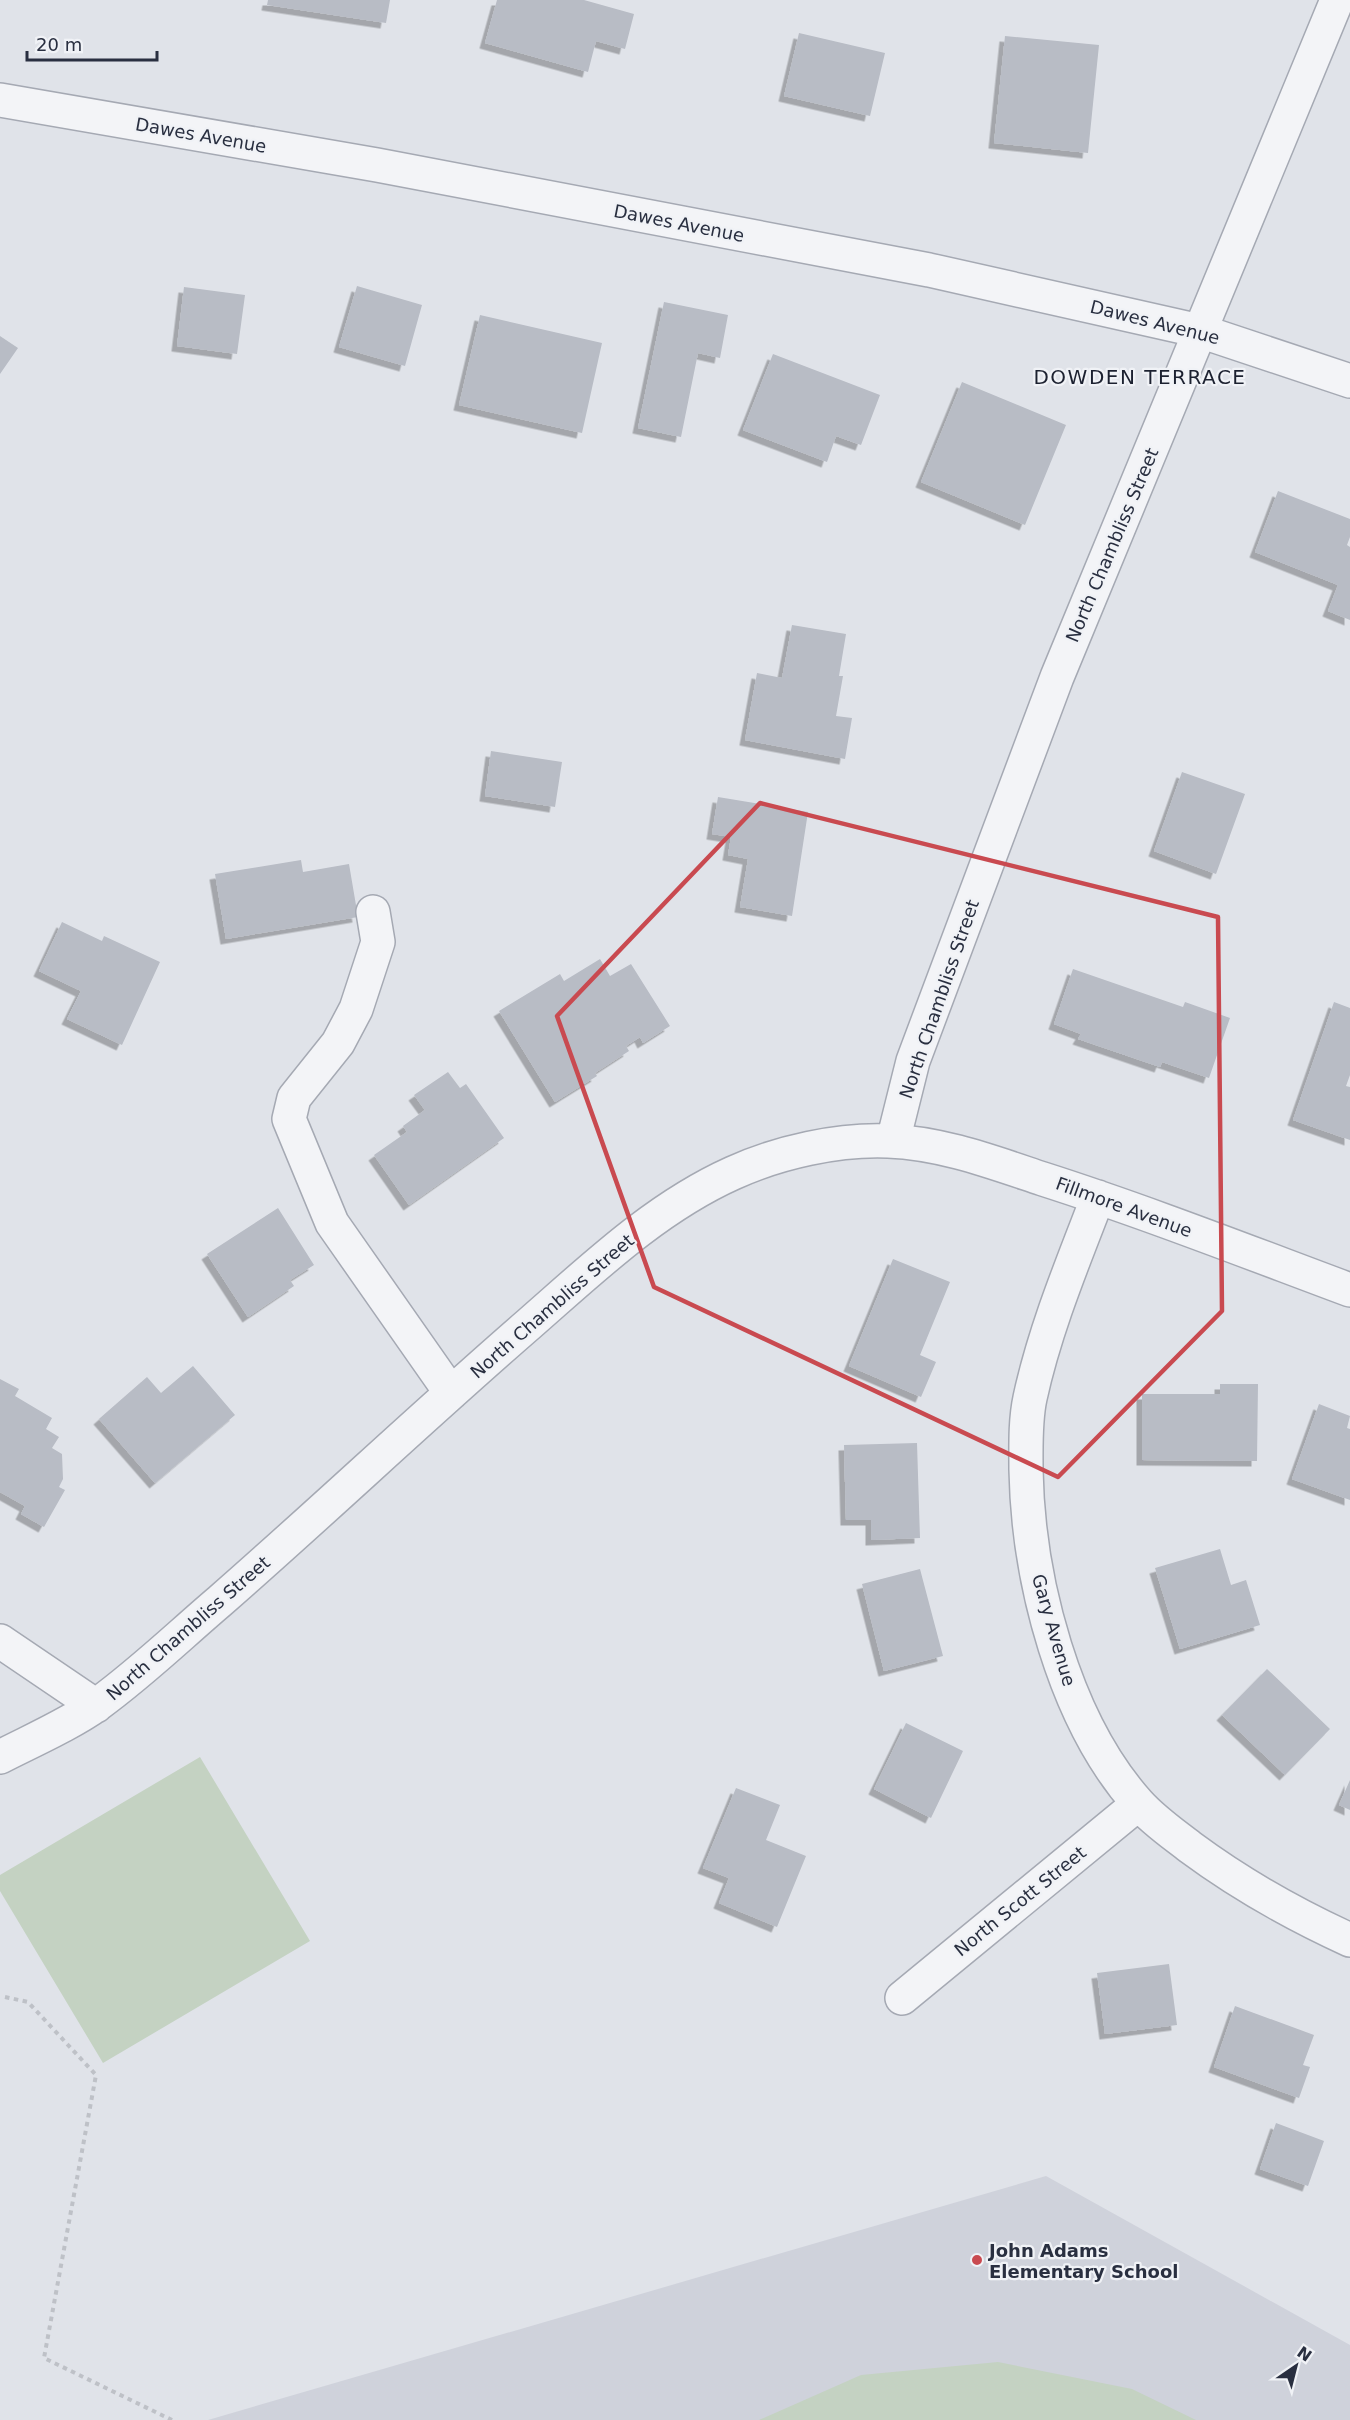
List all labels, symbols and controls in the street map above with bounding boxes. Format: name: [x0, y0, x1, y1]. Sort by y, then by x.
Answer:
scale bar: [27, 24, 158, 62]
text: 20 m: [36, 34, 82, 55]
street label: Dawes Avenue: [134, 113, 268, 157]
street label: Dawes Avenue: [612, 200, 746, 246]
street label: Dawes Avenue: [1088, 296, 1222, 348]
district label: DOWDEN TERRACE: [1033, 365, 1247, 389]
street label: North Chambliss Street: [1061, 445, 1163, 645]
street label: North Chambliss Street: [895, 897, 983, 1101]
street label: Fillmore Avenue: [1053, 1173, 1195, 1241]
street label: North Chambliss Street: [466, 1229, 638, 1383]
street label: North Chambliss Street: [102, 1551, 274, 1705]
street label: Gary Avenue: [1028, 1572, 1080, 1688]
street label: North Scott Street: [950, 1842, 1090, 1960]
place label: John Adams Elementary School: [987, 2240, 1178, 2282]
marker: John Adams Elementary School: [970, 2253, 984, 2267]
north arrow: [1266, 2336, 1326, 2396]
text: N: [1293, 2343, 1315, 2366]

